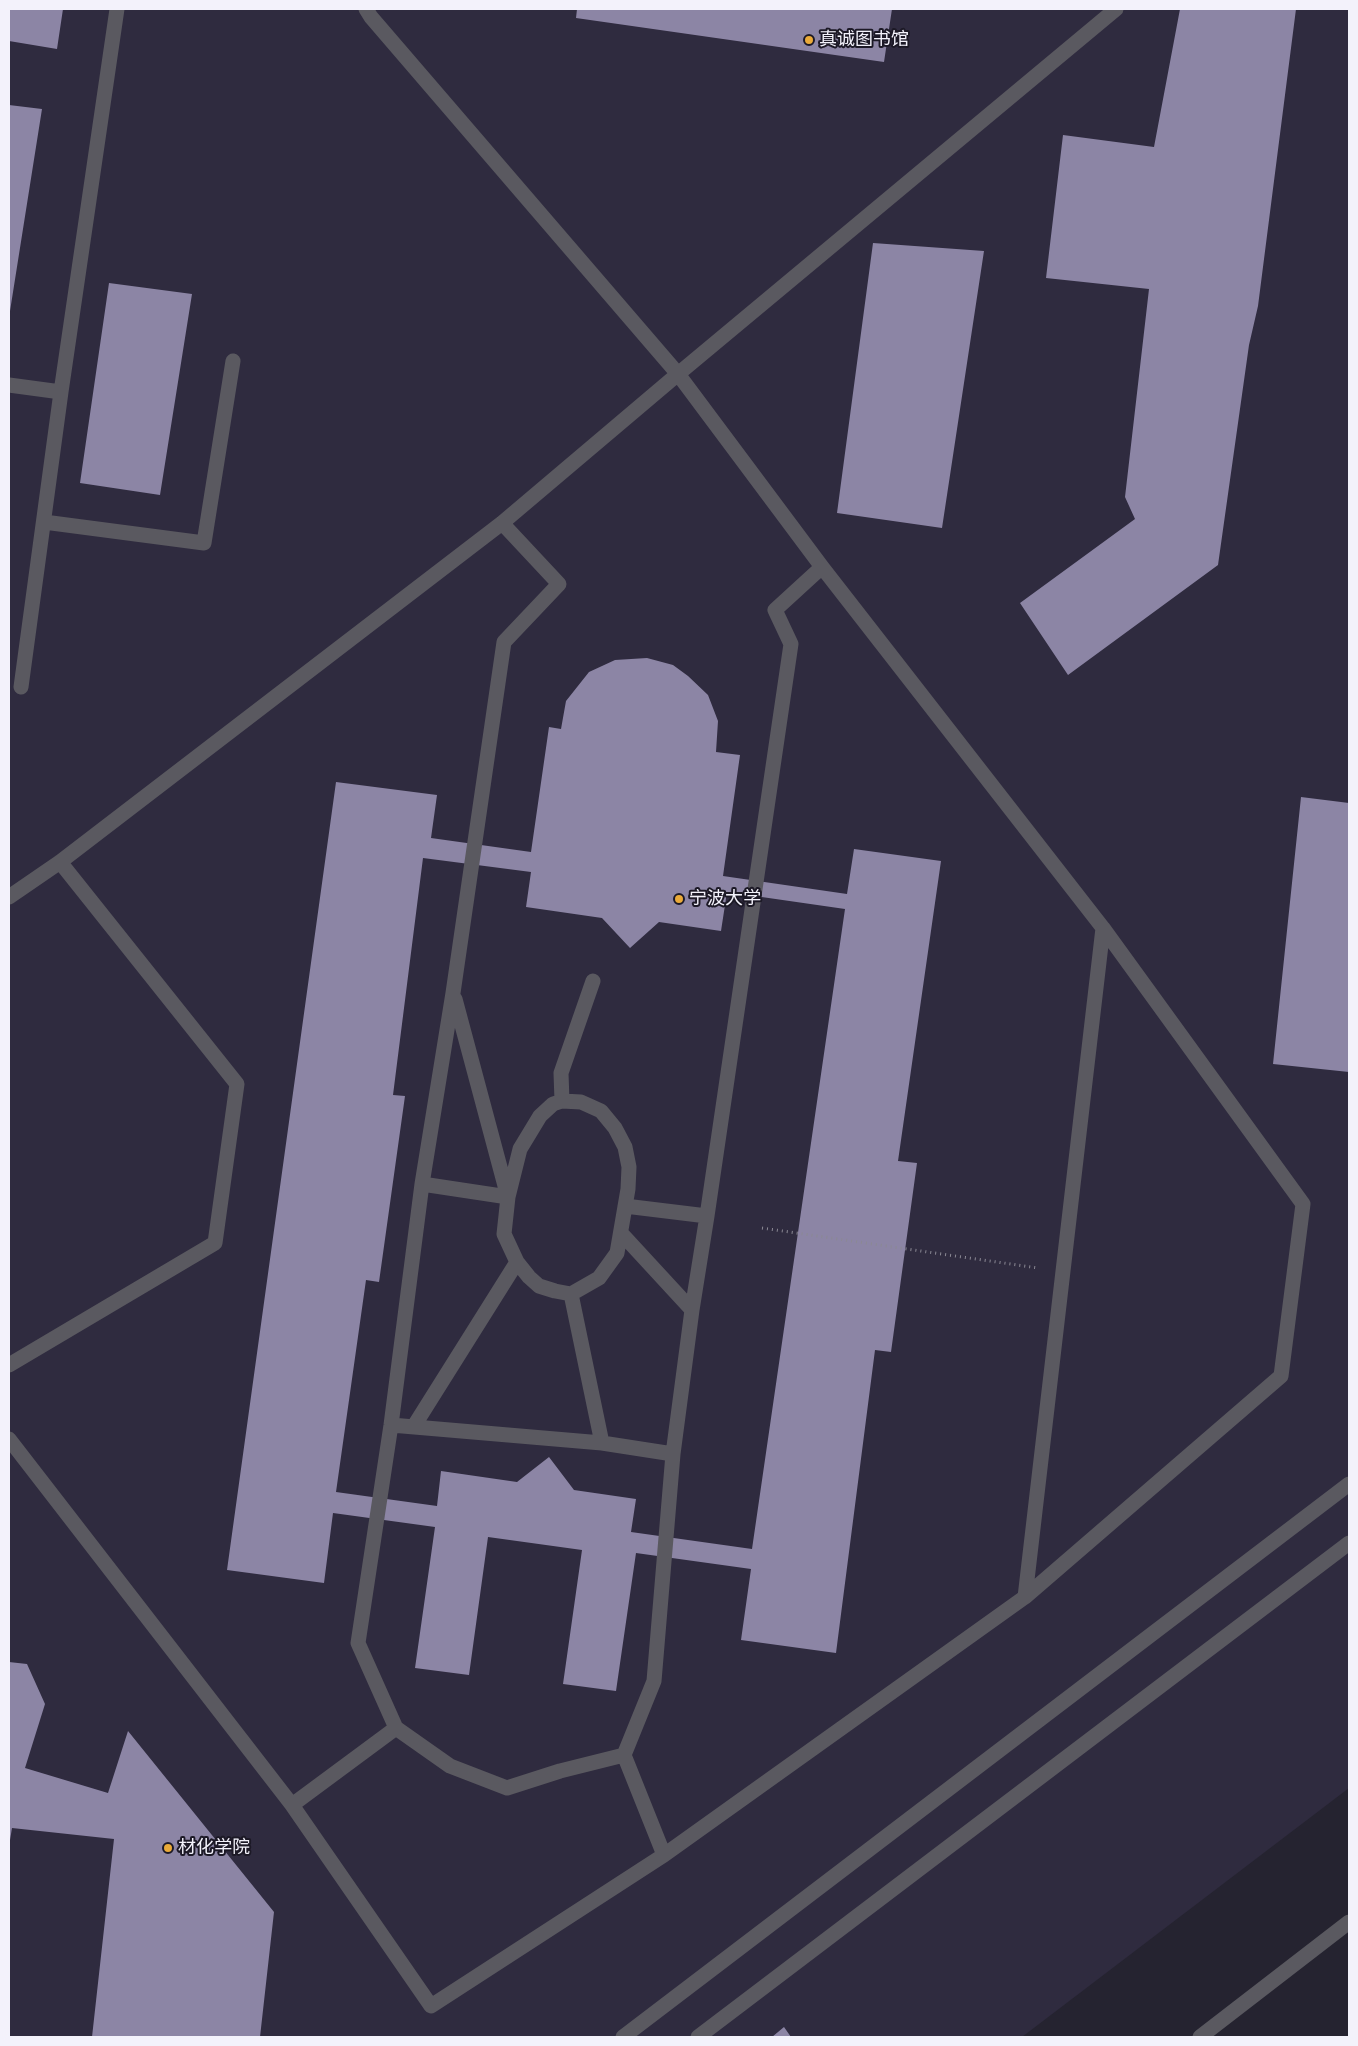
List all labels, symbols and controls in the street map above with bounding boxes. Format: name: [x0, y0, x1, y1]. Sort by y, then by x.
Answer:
place label: 真诚图书馆: [819, 29, 909, 51]
marker: 真诚图书馆: [803, 34, 815, 46]
place label: 宁波大学: [689, 888, 761, 910]
marker: 宁波大学: [673, 893, 685, 905]
place label: 材化学院: [178, 1837, 250, 1859]
marker: 材化学院: [162, 1842, 174, 1854]

